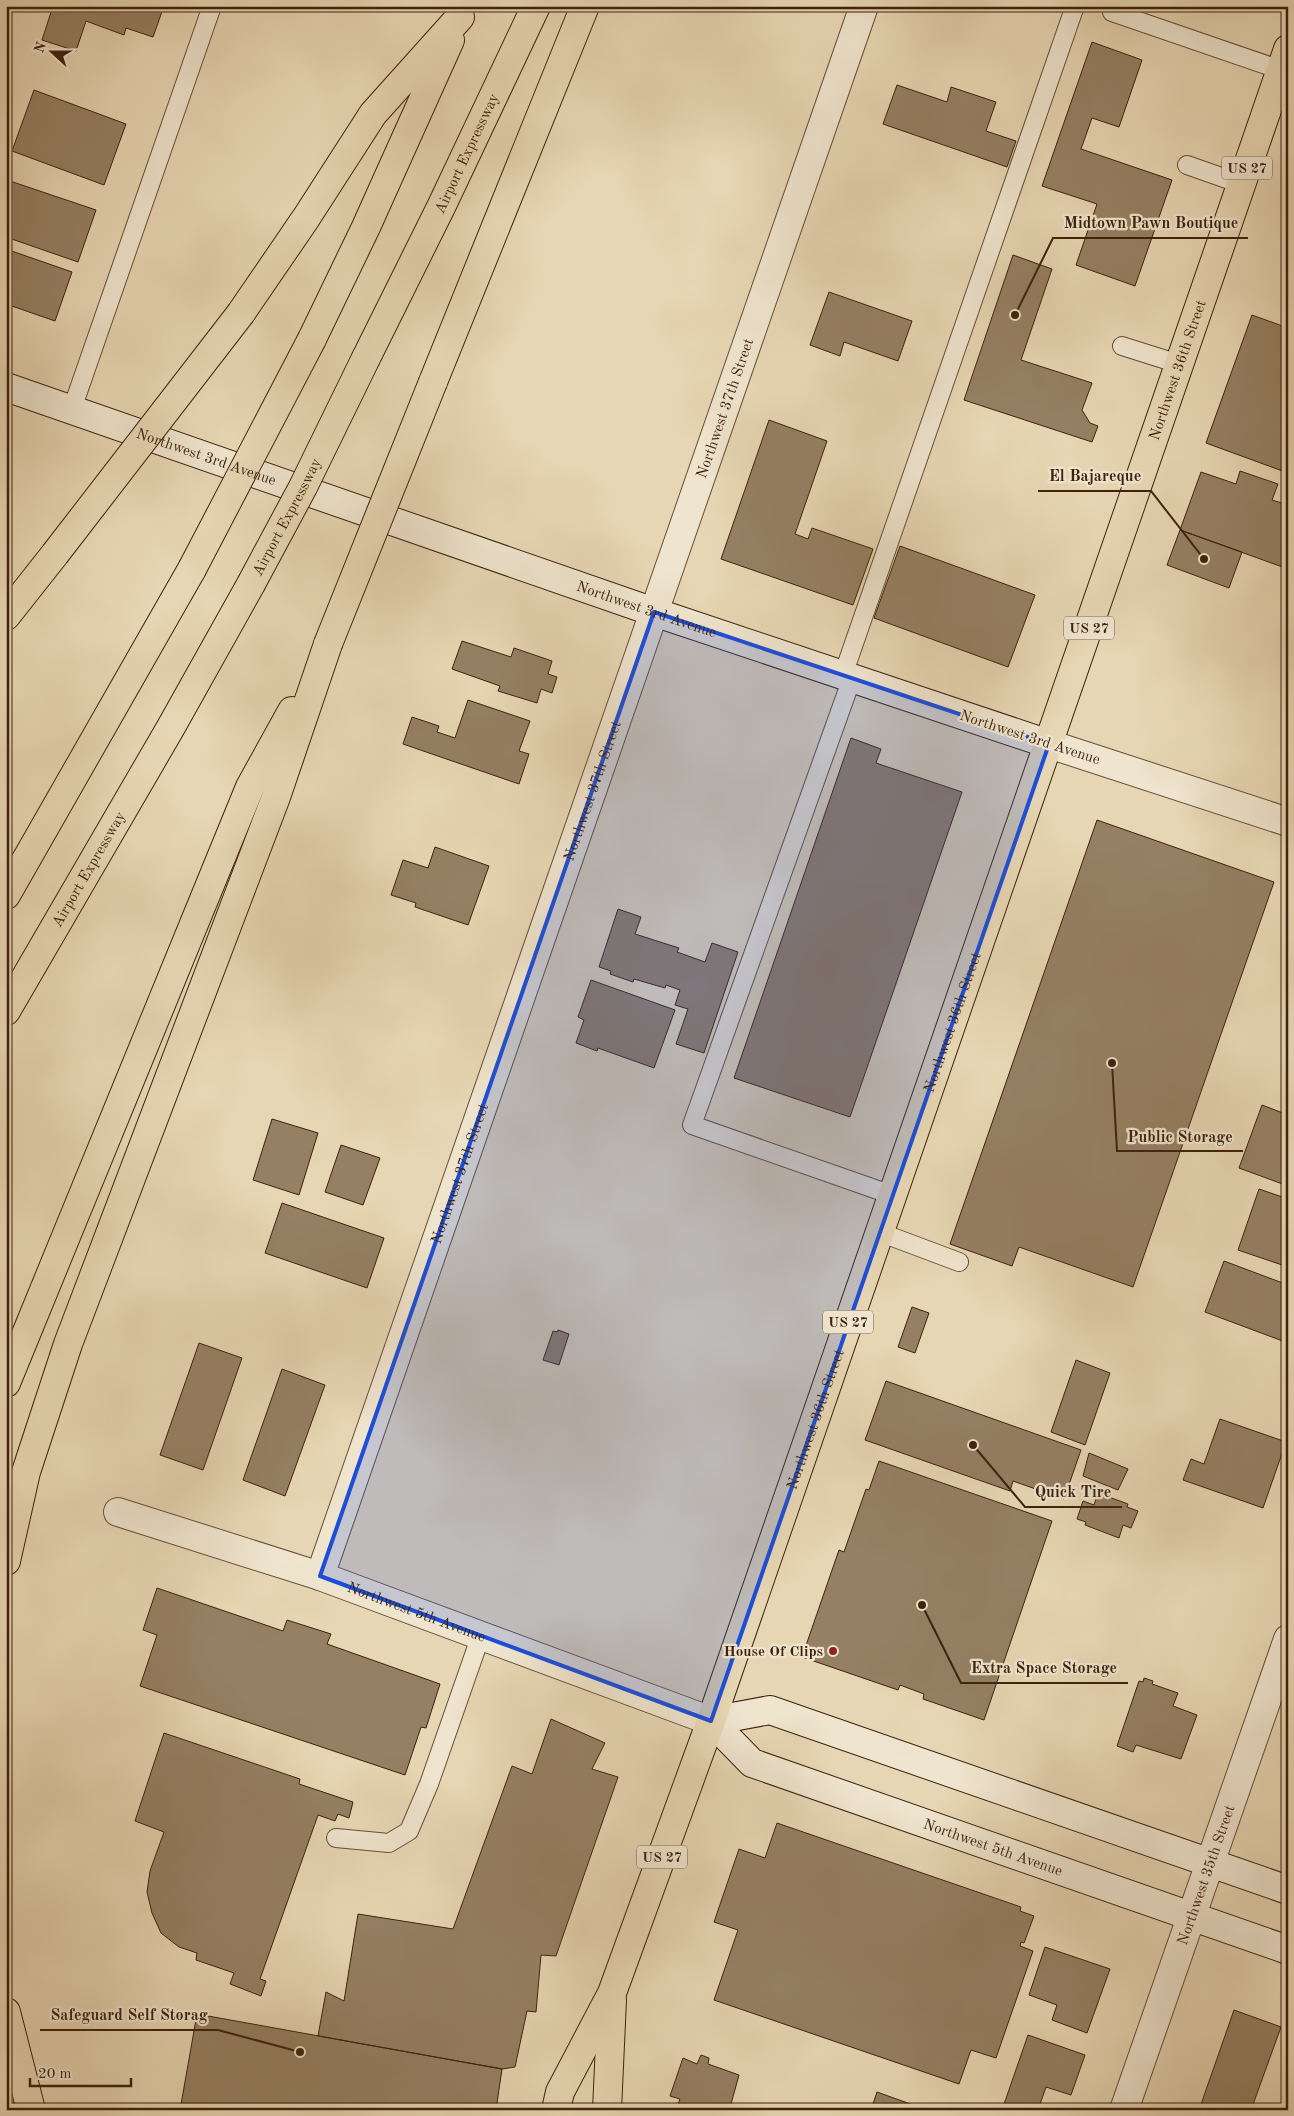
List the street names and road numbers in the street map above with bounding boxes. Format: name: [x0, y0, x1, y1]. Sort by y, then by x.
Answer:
street label: Airport Expressway: [433, 92, 503, 216]
road number: US 27: [1222, 156, 1272, 180]
street label: Northwest 36th Street: [1148, 298, 1210, 442]
street label: Northwest 37th Street: [695, 337, 757, 481]
street label: Northwest 3rd Avenue: [134, 427, 278, 489]
street label: Airport Expressway: [251, 456, 325, 579]
street label: Northwest 3rd Avenue: [574, 580, 718, 641]
road number: US 27: [1064, 616, 1114, 640]
street label: Northwest 3rd Avenue: [957, 709, 1102, 768]
street label: Northwest 37th Street: [562, 719, 625, 863]
street label: Airport Expressway: [50, 810, 129, 930]
street label: Northwest 36th Street: [922, 951, 985, 1095]
street label: Northwest 37th Street: [430, 1102, 492, 1246]
road number: US 27: [823, 1310, 873, 1334]
street label: Northwest 36th Street: [785, 1348, 848, 1492]
street label: Northwest 5th Avenue: [345, 1581, 488, 1646]
street label: Northwest 35th Street: [1176, 1803, 1239, 1947]
street label: Northwest 5th Avenue: [921, 1817, 1064, 1880]
road number: US 27: [637, 1845, 687, 1868]

